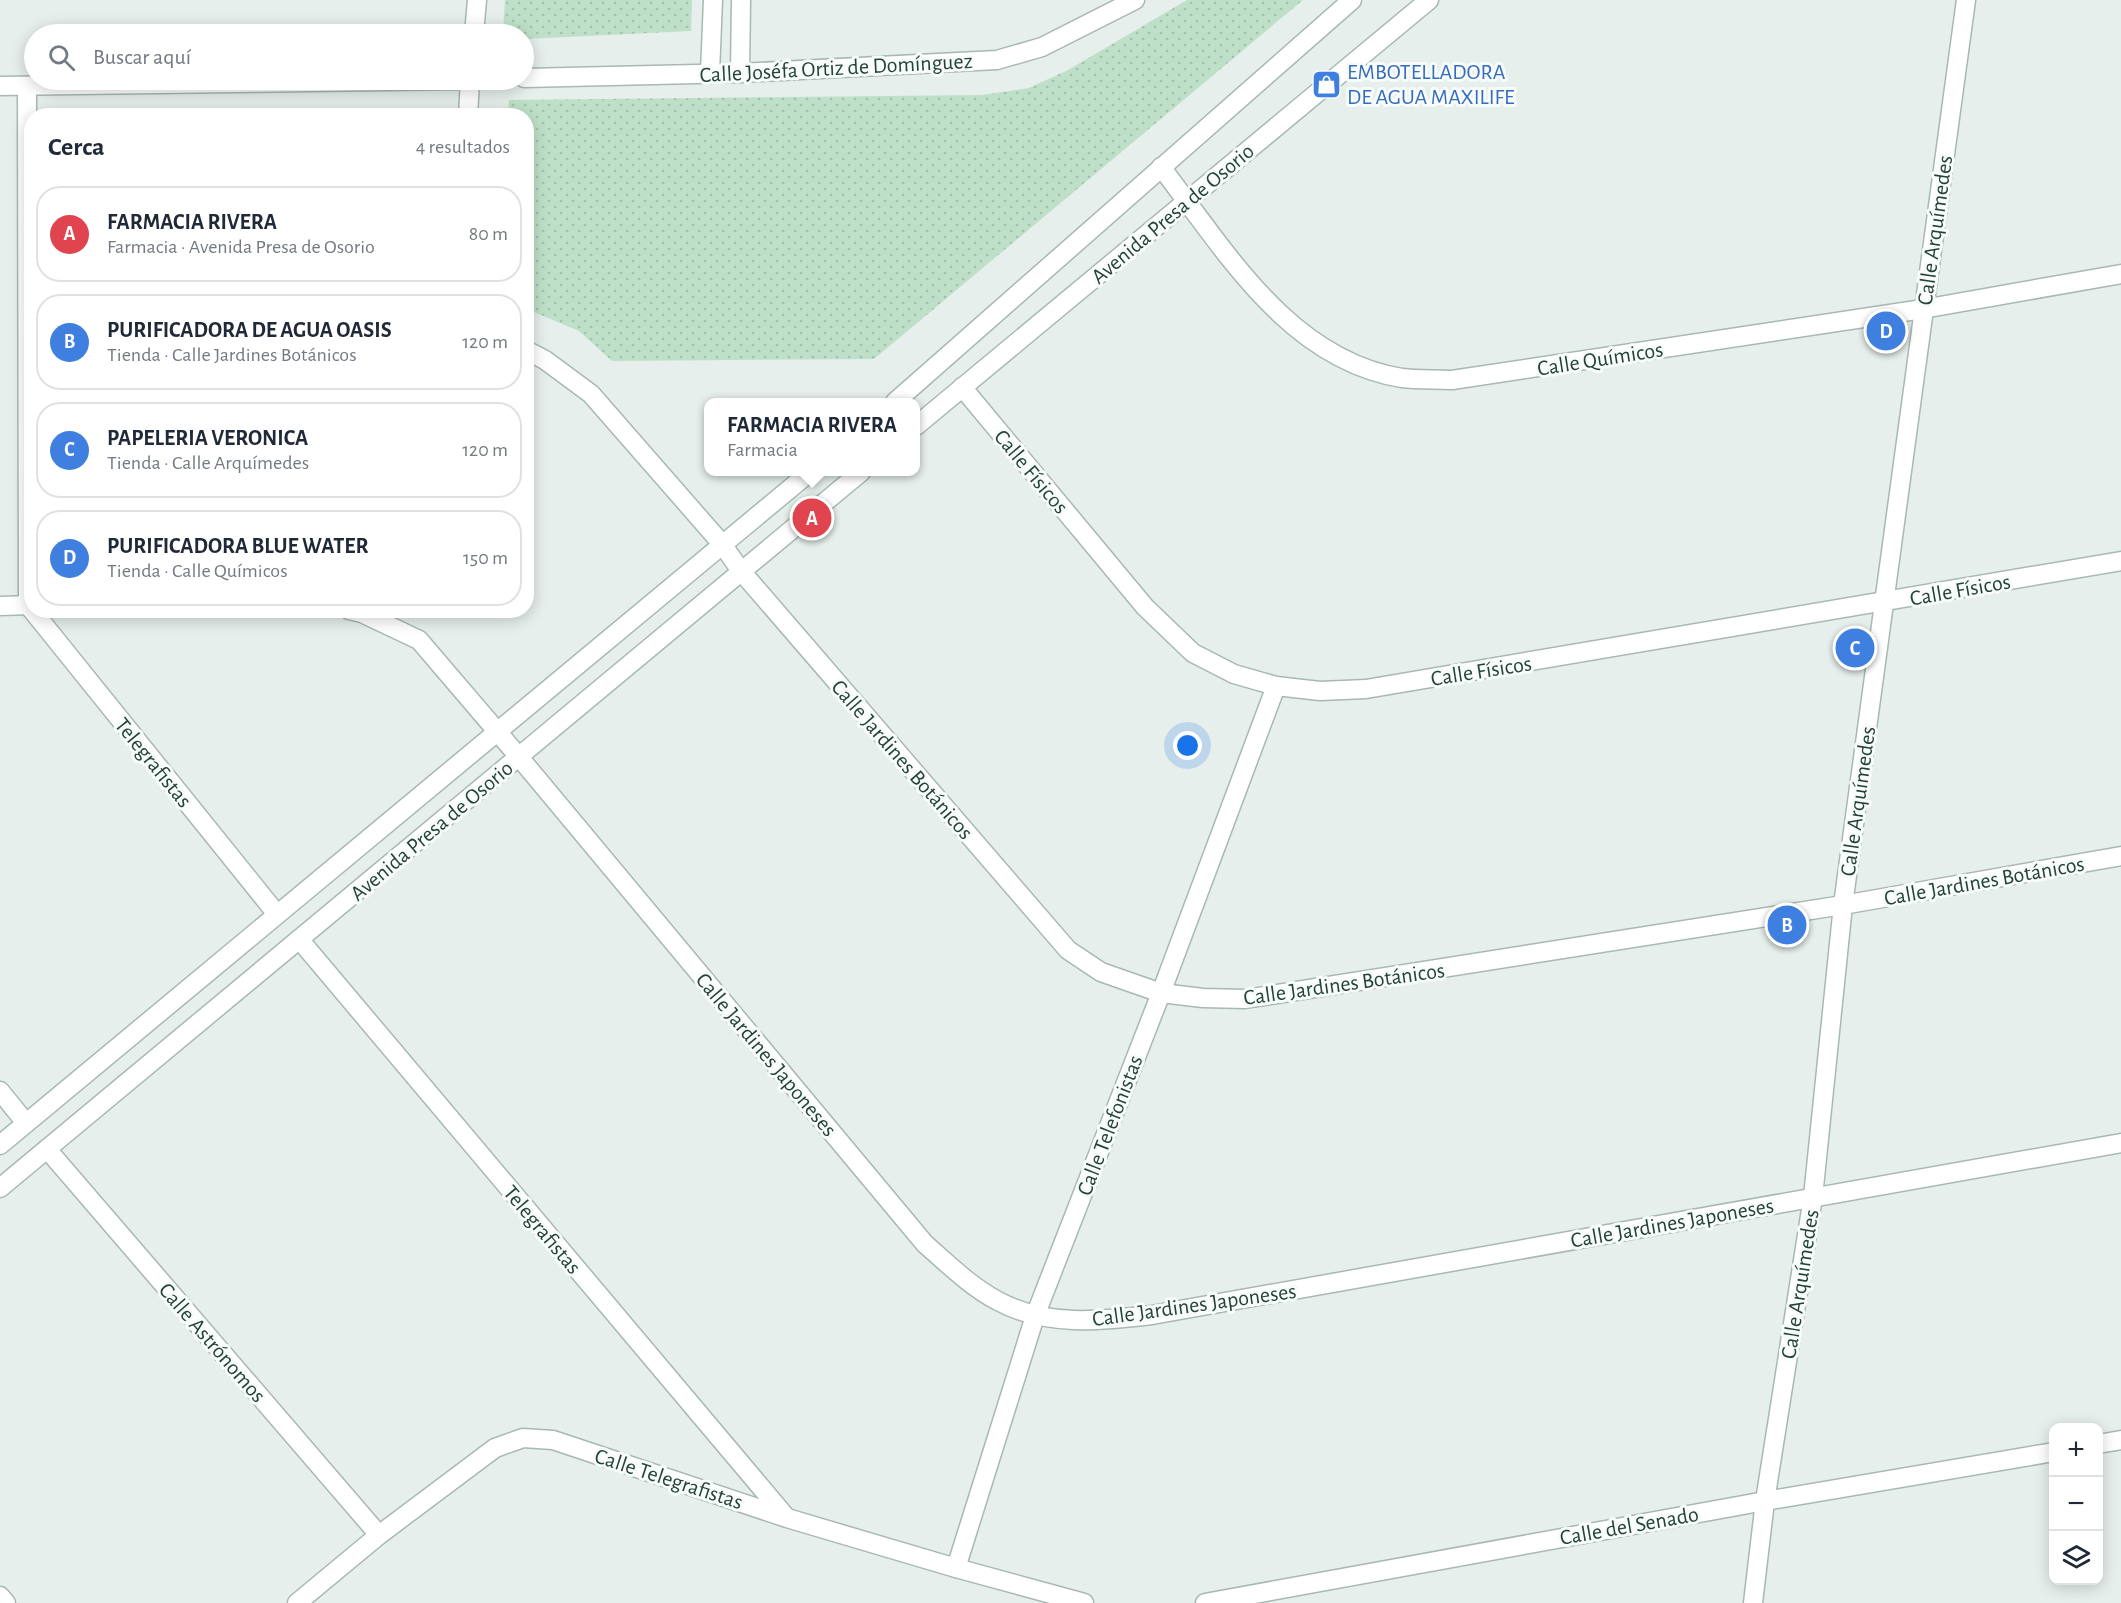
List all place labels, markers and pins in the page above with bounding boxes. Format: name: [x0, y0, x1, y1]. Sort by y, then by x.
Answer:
place label: EMBOTELLADORA DE AGUA MAXILIFE: [1347, 61, 1515, 108]
shop icon: EMBOTELLADORA DE AGUA MAXILIFE: [1310, 68, 1342, 100]
pin: D: [1866, 308, 1906, 354]
pin: A: [792, 496, 832, 540]
pin: C: [1836, 626, 1874, 670]
pin: B: [1768, 902, 1806, 948]

